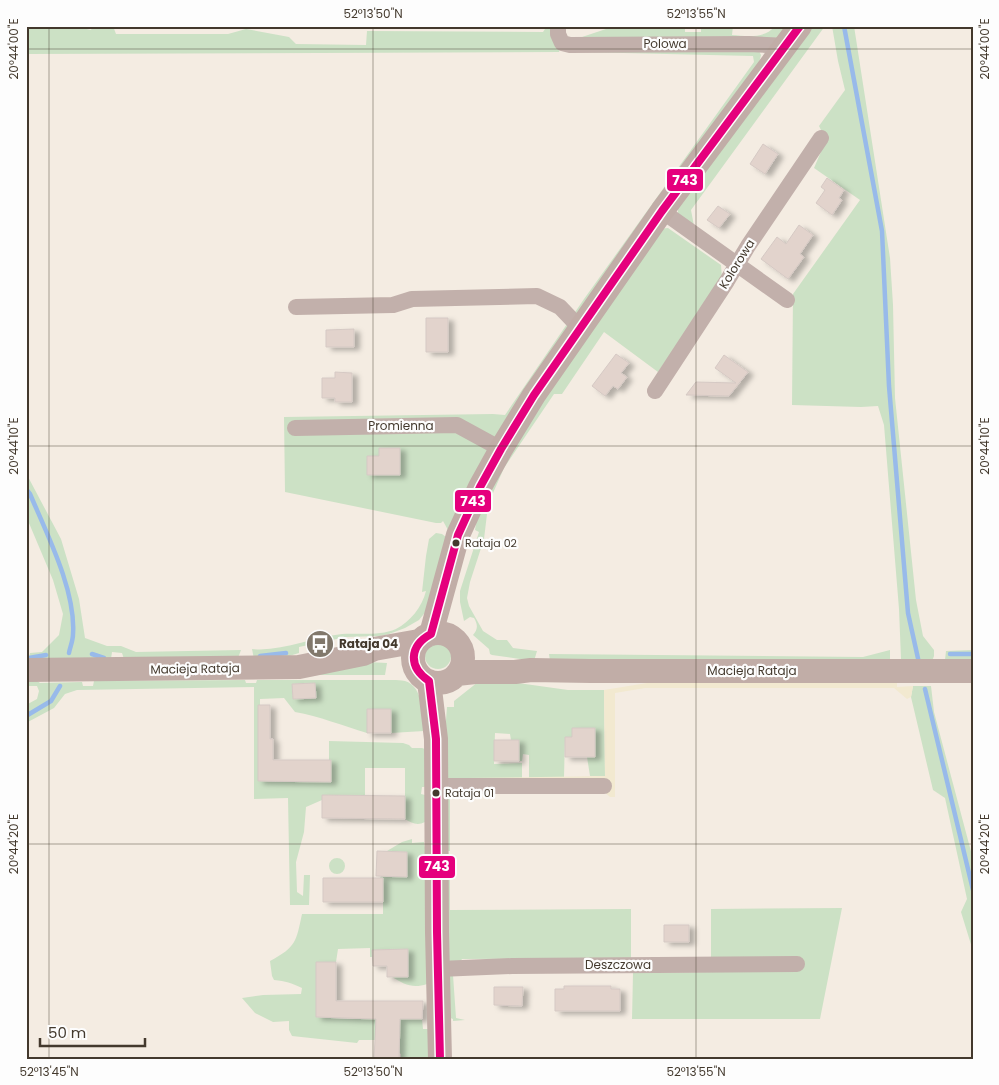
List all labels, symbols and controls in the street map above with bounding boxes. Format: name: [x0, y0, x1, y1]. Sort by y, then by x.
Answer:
text: 52°13'50"N: [343, 5, 403, 22]
text: 52°13'55"N: [666, 5, 726, 22]
text: 20°44'00"E: [5, 18, 22, 80]
text: 20°44'00"E: [976, 18, 993, 80]
street label: Polowa: [643, 35, 687, 52]
line badge: 743: [666, 168, 704, 192]
text: 743: [672, 170, 698, 190]
street label: Kolorowa: [715, 236, 759, 292]
text: 20°44'10"E: [5, 417, 22, 475]
street label: Promienna: [368, 417, 434, 434]
text: 20°44'10"E: [976, 417, 993, 475]
line badge: 743: [454, 489, 492, 513]
text: 743: [460, 491, 486, 511]
place label: Rataja 02: [465, 535, 517, 551]
marker: Rataja 02: [451, 538, 461, 548]
bus stop icon: Rataja 04: [305, 629, 335, 659]
place label: Rataja 04: [339, 635, 398, 652]
street label: Macieja Rataja: [150, 659, 240, 678]
street label: Macieja Rataja: [707, 662, 797, 679]
place label: Rataja 01: [445, 785, 494, 801]
marker: Rataja 01: [431, 788, 441, 798]
text: 20°44'20"E: [5, 814, 22, 874]
text: 20°44'20"E: [976, 814, 993, 874]
line badge: 743: [418, 855, 456, 879]
text: 743: [424, 856, 450, 876]
street label: Deszczowa: [585, 956, 651, 973]
scale bar: [40, 1015, 145, 1047]
text: 50 m: [48, 1022, 86, 1043]
text: 52°13'45"N: [19, 1063, 79, 1080]
text: 52°13'50"N: [343, 1063, 403, 1080]
text: 52°13'55"N: [666, 1063, 726, 1080]

